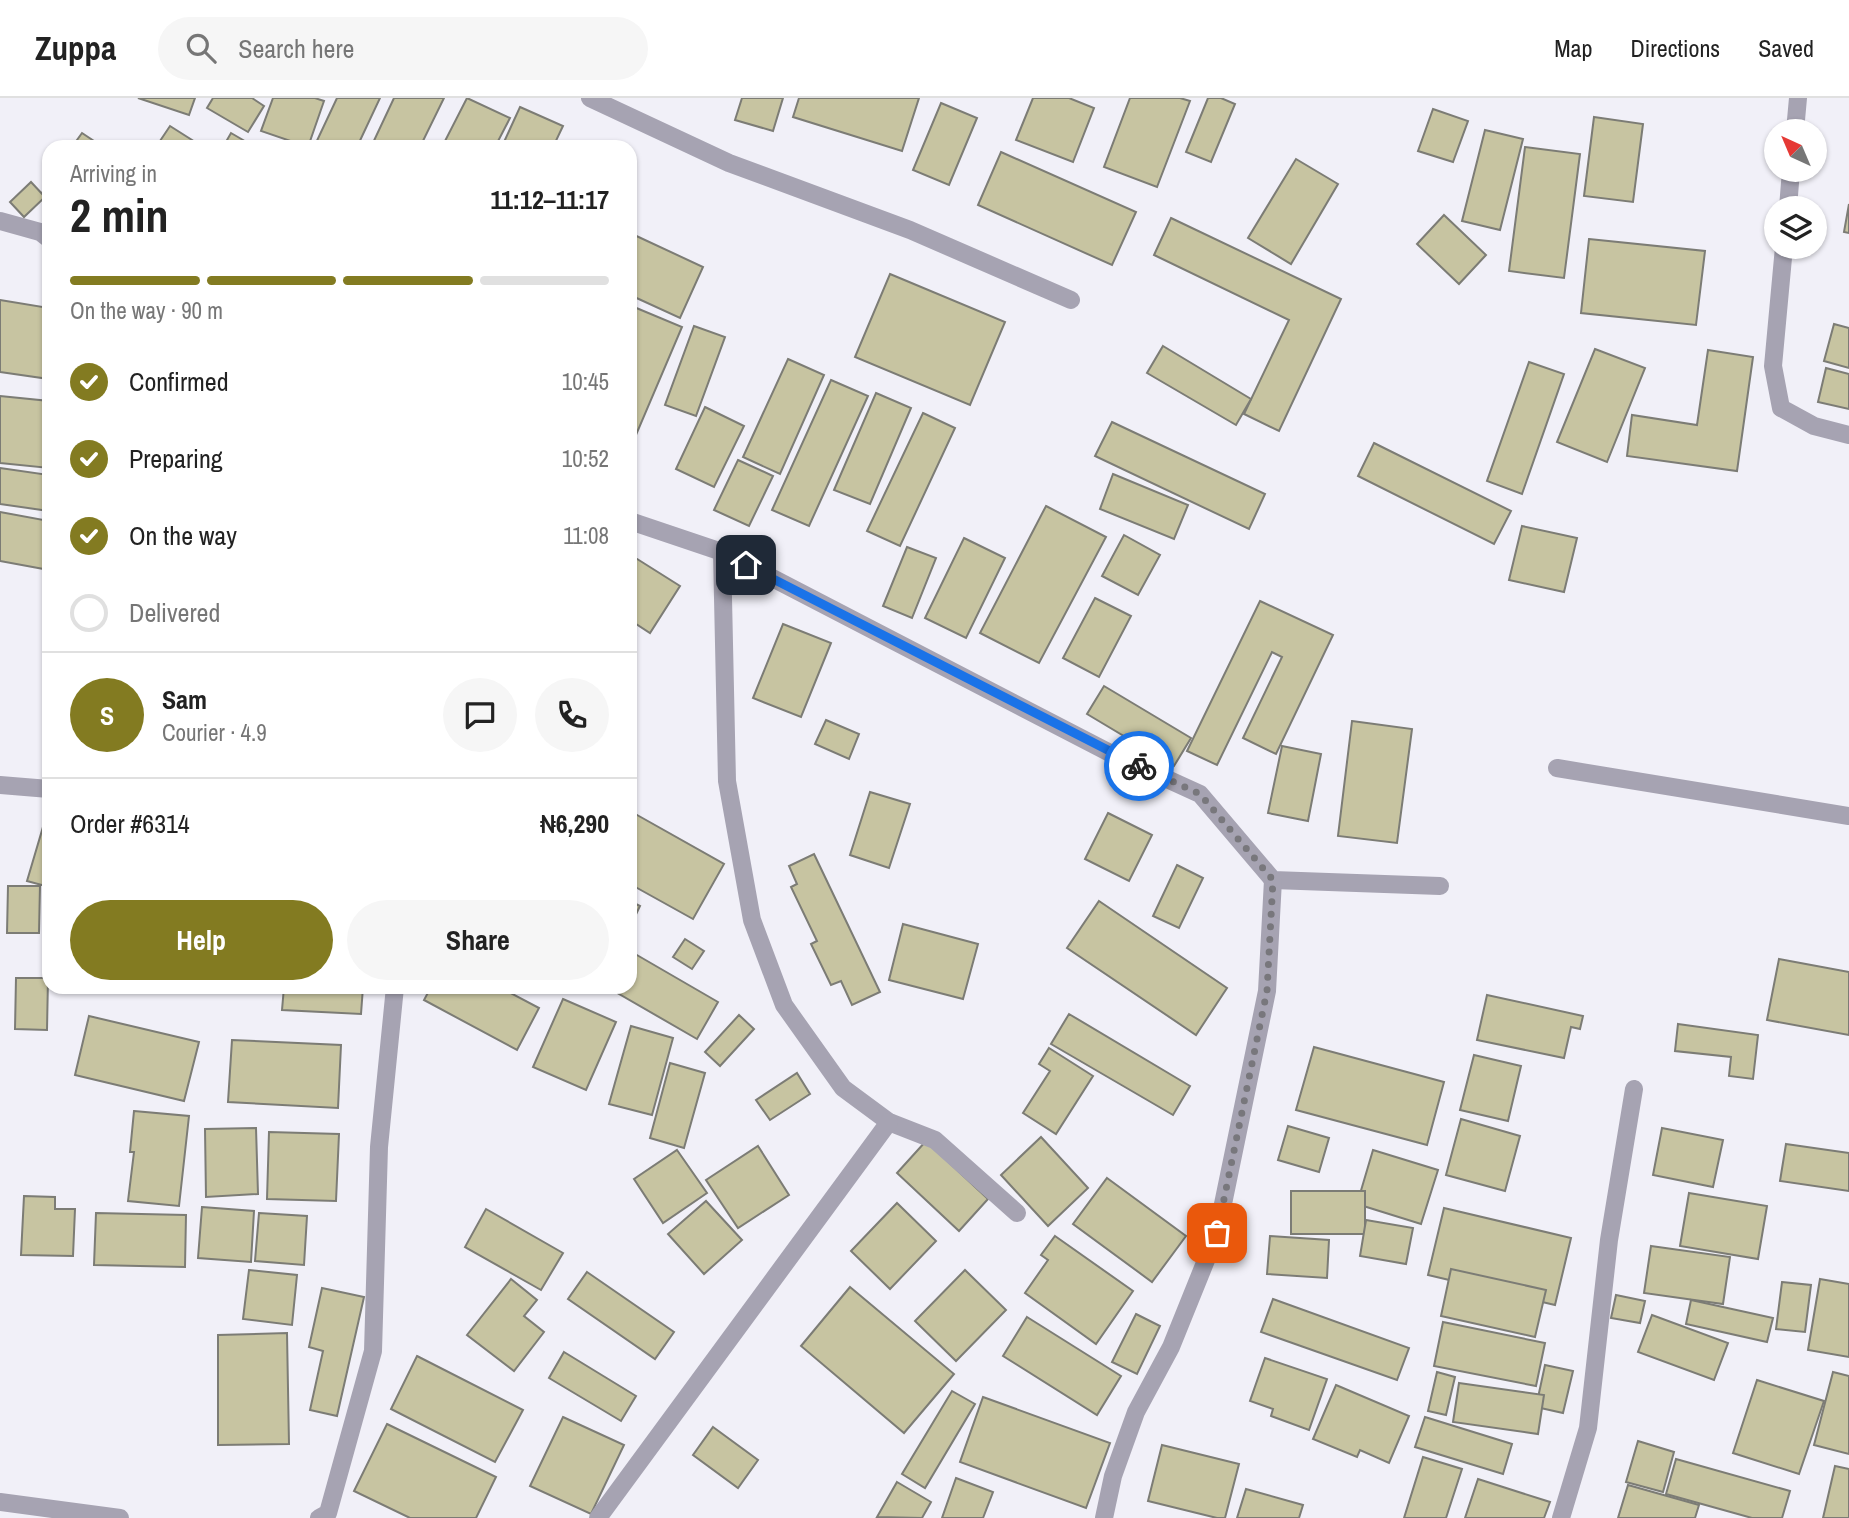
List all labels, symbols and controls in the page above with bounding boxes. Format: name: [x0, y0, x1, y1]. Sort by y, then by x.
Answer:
search box: [158, 17, 648, 80]
text: Zuppa: [35, 26, 116, 70]
icon: search: [182, 29, 220, 67]
text: Search here: [238, 31, 354, 66]
text: Map: [1554, 32, 1592, 64]
text: Directions: [1630, 32, 1720, 64]
text: Saved: [1758, 32, 1814, 64]
north arrow: [1764, 119, 1827, 182]
map controls: [1764, 119, 1827, 259]
text: Arriving in: [70, 158, 157, 189]
text: 11:12–11:17: [490, 182, 609, 217]
text: 2 min: [70, 184, 169, 246]
button: layers: [1764, 196, 1827, 259]
text: On the way · 90 m: [70, 295, 223, 326]
icon: check: [70, 363, 108, 401]
text: Confirmed: [129, 364, 229, 399]
text: 10:45: [562, 366, 609, 397]
icon: check: [70, 440, 108, 478]
text: Preparing: [129, 441, 223, 476]
text: 10:52: [562, 443, 609, 474]
icon: check: [70, 517, 108, 555]
text: On the way: [129, 518, 237, 553]
text: 11:08: [563, 520, 609, 551]
pin: [716, 535, 776, 595]
icon: home: [727, 546, 765, 584]
text: Delivered: [129, 595, 220, 630]
button: chat: [443, 678, 517, 752]
button: phone: [535, 678, 609, 752]
text: Sam: [162, 682, 207, 717]
text: S: [100, 698, 114, 733]
text: Courier · 4.9: [162, 717, 267, 748]
courier: [1104, 731, 1174, 801]
icon: bike: [1120, 747, 1158, 785]
text: Order #6314: [70, 806, 190, 841]
text: ₦6,290: [540, 806, 609, 841]
button: Help: [70, 900, 333, 980]
button: Share: [347, 900, 609, 980]
pin: [1187, 1203, 1247, 1263]
icon: bag: [1198, 1214, 1236, 1252]

